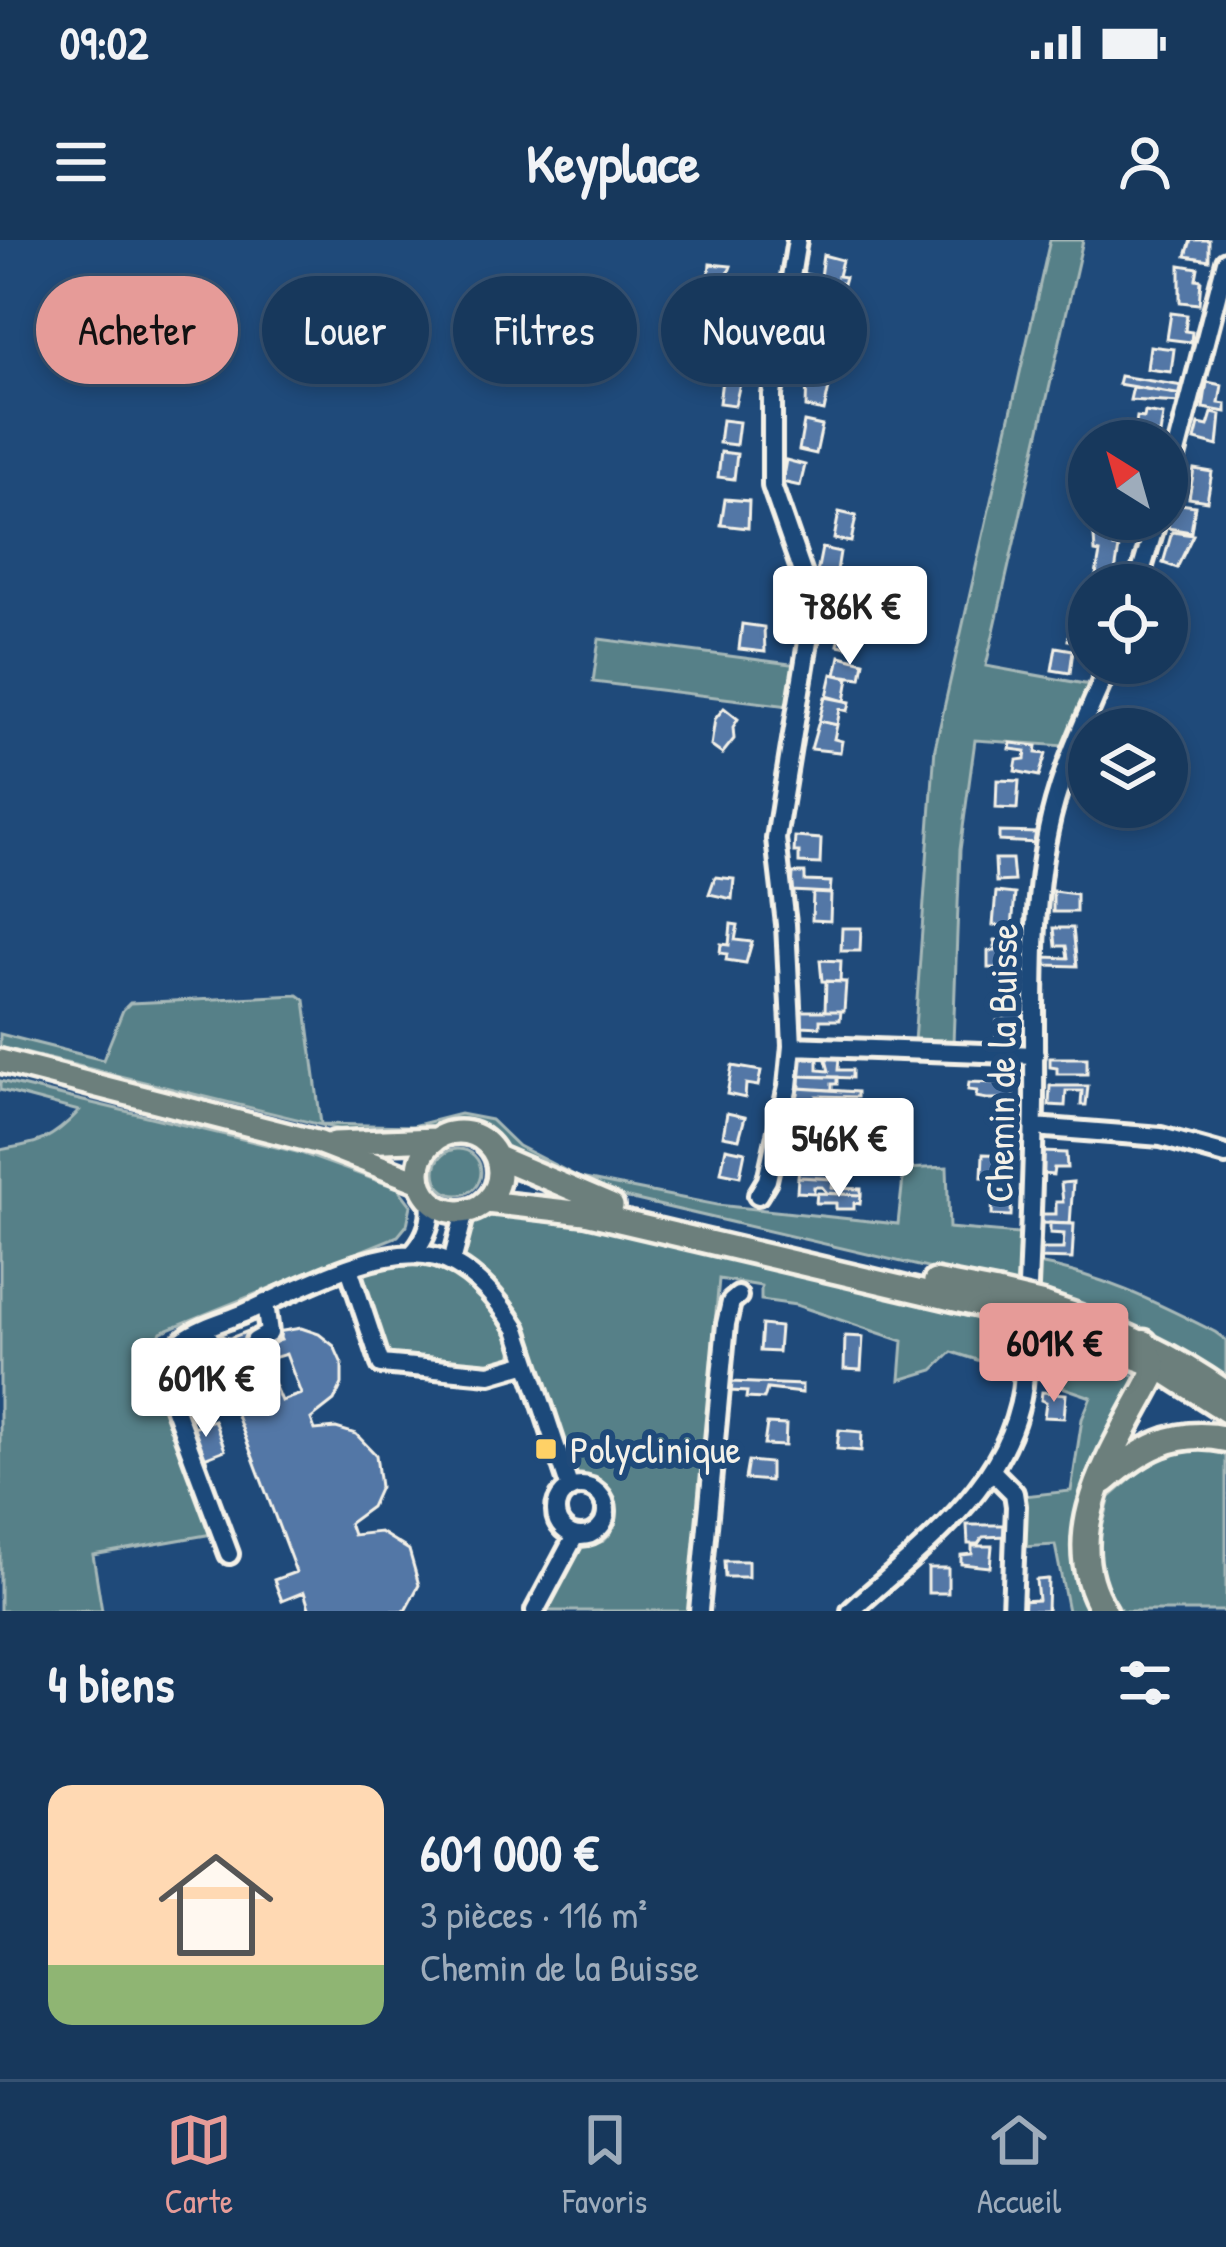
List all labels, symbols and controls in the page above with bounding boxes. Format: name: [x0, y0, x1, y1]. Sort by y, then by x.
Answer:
text: 09:02: [60, 12, 148, 73]
text: Keyplace: [526, 126, 700, 199]
icon: menu: [48, 129, 114, 195]
icon: person: [1112, 129, 1178, 195]
chip: Acheter: [36, 276, 238, 384]
chip: Louer: [262, 276, 429, 384]
chip: Filtres: [453, 276, 637, 384]
chip: Nouveau: [661, 276, 867, 384]
north arrow: [1068, 420, 1188, 540]
map controls: [1068, 420, 1188, 828]
button: locate: [1068, 564, 1188, 684]
pin: 786K €: [752, 566, 948, 668]
text: 786K €: [800, 578, 900, 631]
button: layers: [1068, 708, 1188, 828]
street label: Chemin de la Buisse: [972, 923, 1029, 1203]
pin: 546K €: [741, 1098, 937, 1200]
text: 546K €: [792, 1110, 886, 1163]
pin: 601K €: [956, 1303, 1152, 1405]
text: 601K €: [1006, 1315, 1102, 1368]
pin: 601K €: [108, 1338, 304, 1440]
text: 601K €: [158, 1350, 254, 1403]
place label: Polyclinique: [570, 1422, 741, 1475]
marker: Polyclinique: [533, 1436, 559, 1462]
text: 4 biens: [48, 1649, 174, 1718]
icon: filters: [1112, 1650, 1178, 1716]
text: 601 000 €: [420, 1818, 598, 1887]
icon: home: [144, 1833, 288, 1977]
text: 3 pièces · 116 m²: [420, 1887, 647, 1940]
text: Chemin de la Buisse: [420, 1940, 699, 1993]
tab: Carte: [165, 2107, 233, 2223]
tab: Favoris: [563, 2107, 647, 2223]
tab: Accueil: [977, 2107, 1061, 2223]

